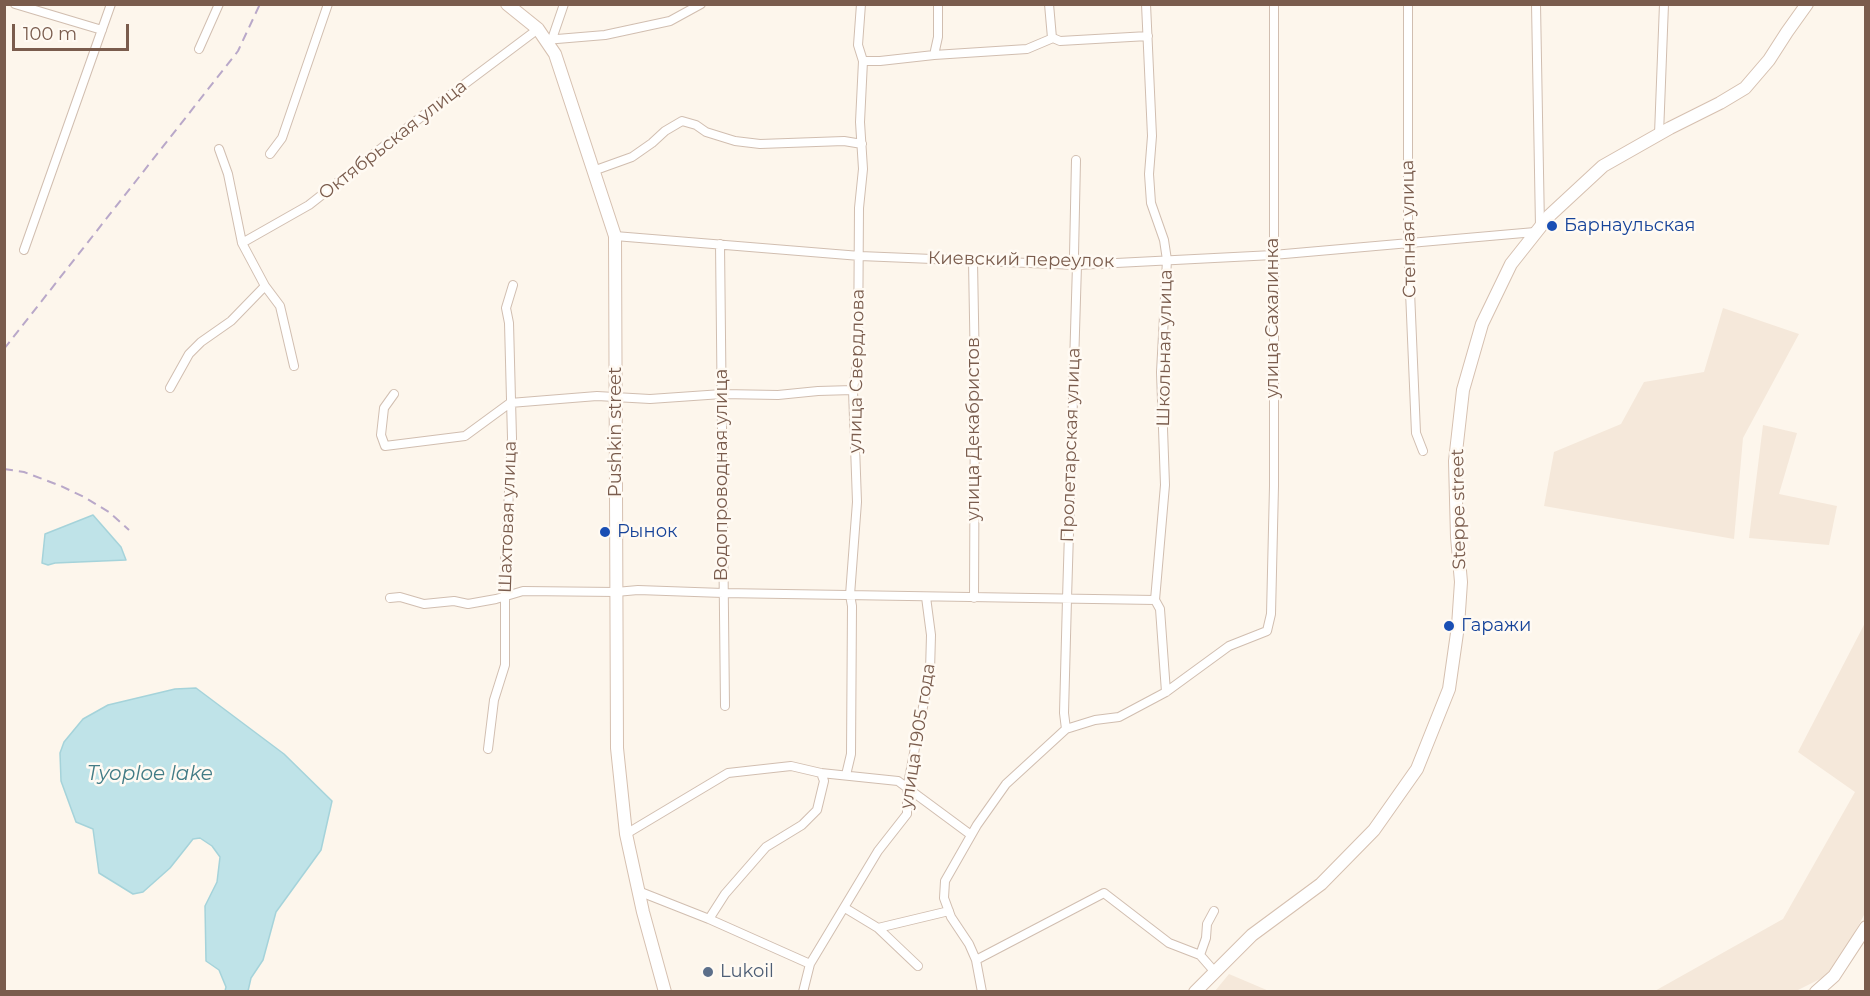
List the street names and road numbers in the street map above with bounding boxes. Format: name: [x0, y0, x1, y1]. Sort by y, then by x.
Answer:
street label: Октябрьская улица: [315, 76, 471, 204]
street label: Степная улица: [1397, 160, 1421, 298]
street label: улица Сахалинка: [1262, 238, 1284, 398]
street label: Киевский переулок: [928, 248, 1114, 272]
street label: Школьная улица: [1153, 269, 1177, 427]
street label: улица Свердлова: [845, 289, 869, 453]
street label: улица Декабристов: [963, 337, 985, 521]
street label: Пролетарская улица: [1057, 347, 1085, 543]
street label: Pushkin street: [605, 367, 627, 497]
street label: Водопроводная улица: [711, 369, 733, 581]
street label: Шахтовая улица: [495, 441, 521, 593]
street label: Steppe street: [1447, 448, 1471, 570]
street label: улица 1905 года: [896, 662, 940, 810]

